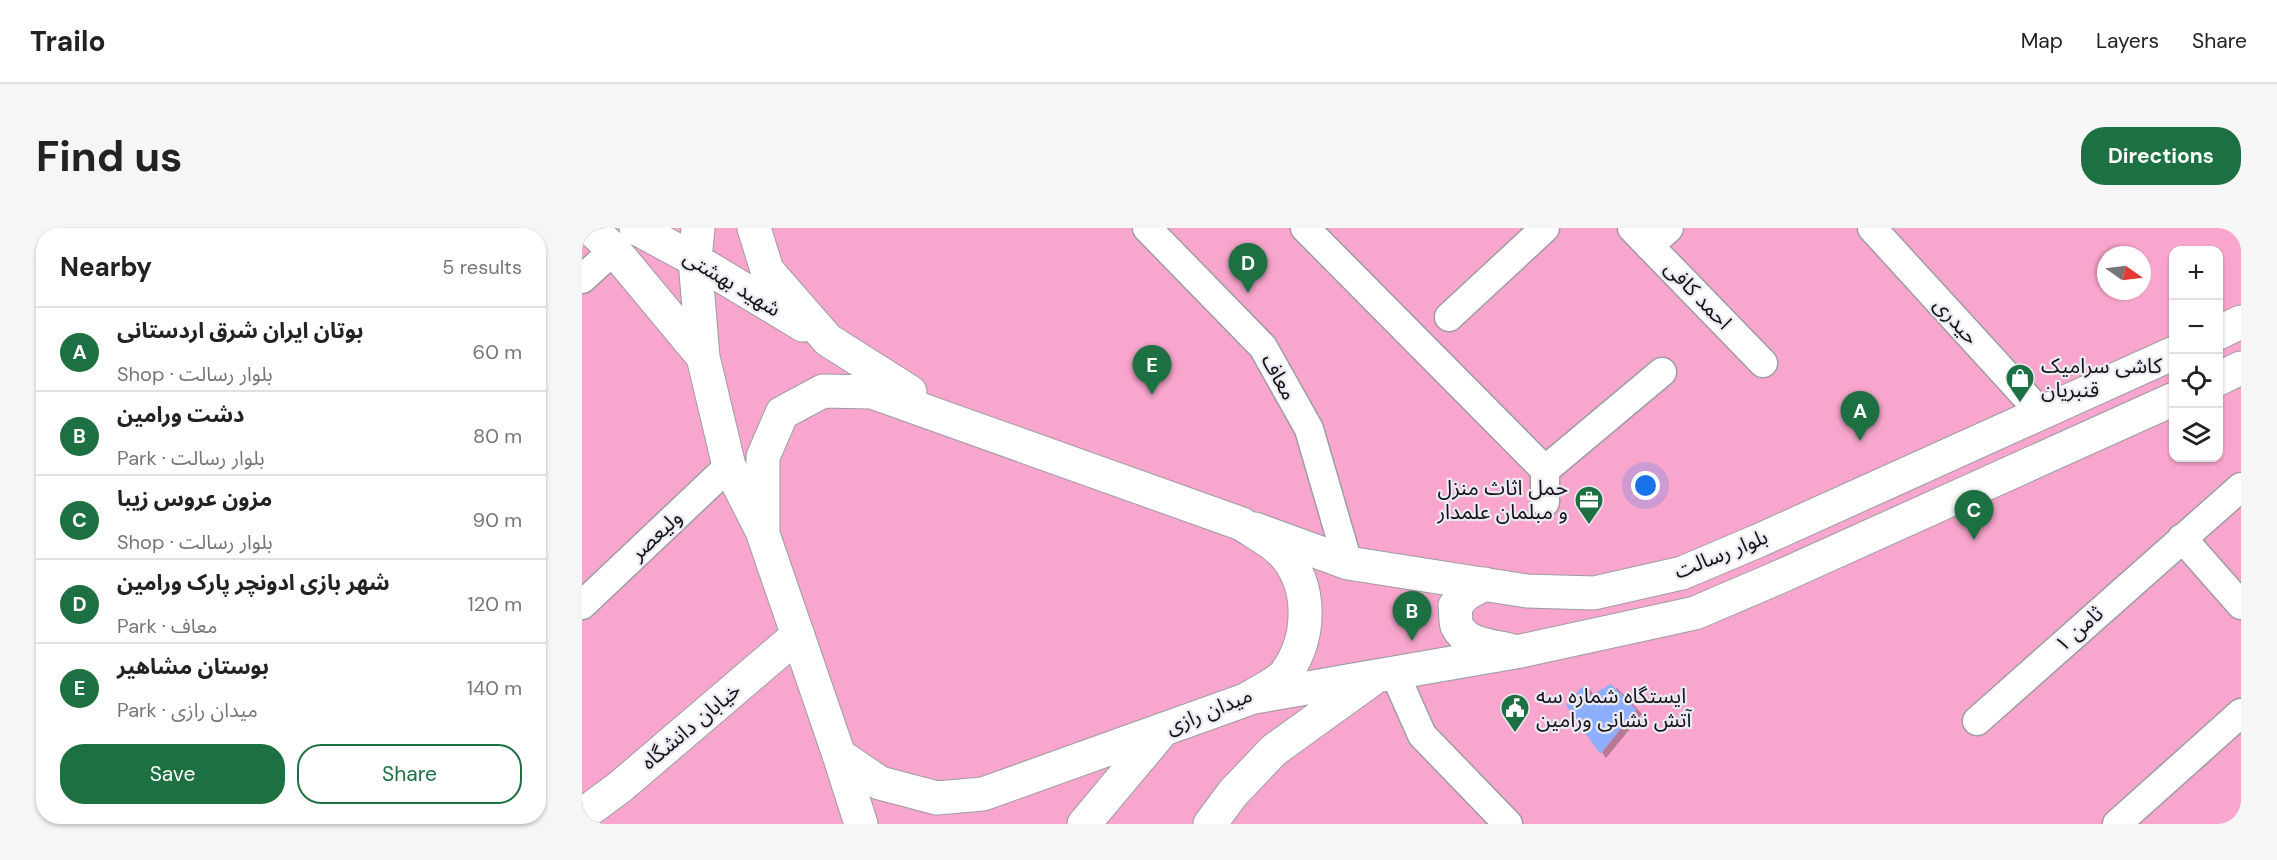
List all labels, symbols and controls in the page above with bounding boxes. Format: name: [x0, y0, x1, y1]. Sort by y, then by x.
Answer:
text: Trailo: [30, 23, 106, 60]
text: Map: [2021, 27, 2063, 55]
text: Layers: [2096, 27, 2159, 55]
text: Share: [2192, 27, 2247, 55]
button: Directions: [2081, 127, 2241, 185]
text: Find us: [36, 129, 182, 184]
street label: شهید بهشتی: [678, 243, 786, 323]
pin: D: [1228, 244, 1268, 293]
north arrow: [2097, 246, 2151, 300]
map controls: [2169, 246, 2223, 462]
button: +: [2169, 246, 2223, 300]
text: Nearby: [60, 250, 152, 284]
text: 5 results: [442, 254, 522, 280]
street label: احمد کافی: [1658, 254, 1738, 336]
street label: حیدری: [1927, 291, 1985, 351]
button: −: [2169, 300, 2223, 354]
text: بوتان ایران شرق اردستانی: [117, 316, 363, 345]
text: A: [72, 339, 87, 365]
text: 60 m: [473, 339, 522, 365]
pin: E: [1132, 346, 1172, 395]
street label: معاف: [1255, 349, 1303, 405]
place label: کاشی سرامیک قنبریان: [2041, 352, 2162, 404]
button: locate: [2169, 354, 2223, 408]
text: Shop · بلوار رسالت: [117, 361, 273, 387]
shop icon: کاشی سرامیک قنبریان: [2004, 362, 2036, 404]
pin: A: [1840, 392, 1880, 441]
text: دشت ورامین: [117, 400, 245, 429]
button: layers: [2169, 408, 2223, 462]
text: B: [73, 423, 86, 449]
text: 80 m: [473, 423, 522, 449]
text: Park · بلوار رسالت: [117, 445, 265, 471]
your location: [1631, 471, 1660, 500]
place label: حمل اثاث منزل و مبلمان علمدار: [1436, 474, 1568, 526]
text: مزون عروس زیبا: [117, 484, 272, 513]
office icon: حمل اثاث منزل و مبلمان علمدار: [1573, 484, 1605, 526]
pin: C: [1954, 490, 1994, 540]
street label: ولیعصر: [623, 504, 688, 567]
text: C: [72, 507, 87, 533]
text: 90 m: [473, 507, 522, 533]
street label: بلوار رسالت: [1670, 523, 1772, 585]
text: Shop · بلوار رسالت: [117, 529, 273, 555]
text: شهر بازی ادونچر پارک ورامین: [117, 568, 390, 597]
text: D: [72, 591, 87, 617]
text: 120 m: [468, 591, 522, 617]
pin: B: [1392, 592, 1432, 641]
street label: ثامن ۱: [2049, 600, 2109, 658]
text: Park · معاف: [117, 613, 218, 639]
text: بوستان مشاهیر: [117, 652, 269, 681]
text: E: [74, 675, 85, 701]
text: 140 m: [467, 675, 522, 701]
street label: خیابان دانشگاه: [635, 676, 747, 776]
street label: میدان رازی: [1162, 681, 1256, 741]
place label: ایستگاه شماره سه آتش نشانی ورامین: [1536, 682, 1692, 734]
public building icon: ایستگاه شماره سه آتش نشانی ورامین: [1499, 692, 1531, 734]
text: Park · میدان رازی: [117, 697, 258, 723]
button: Save: [60, 744, 285, 804]
button: Share: [297, 744, 522, 804]

